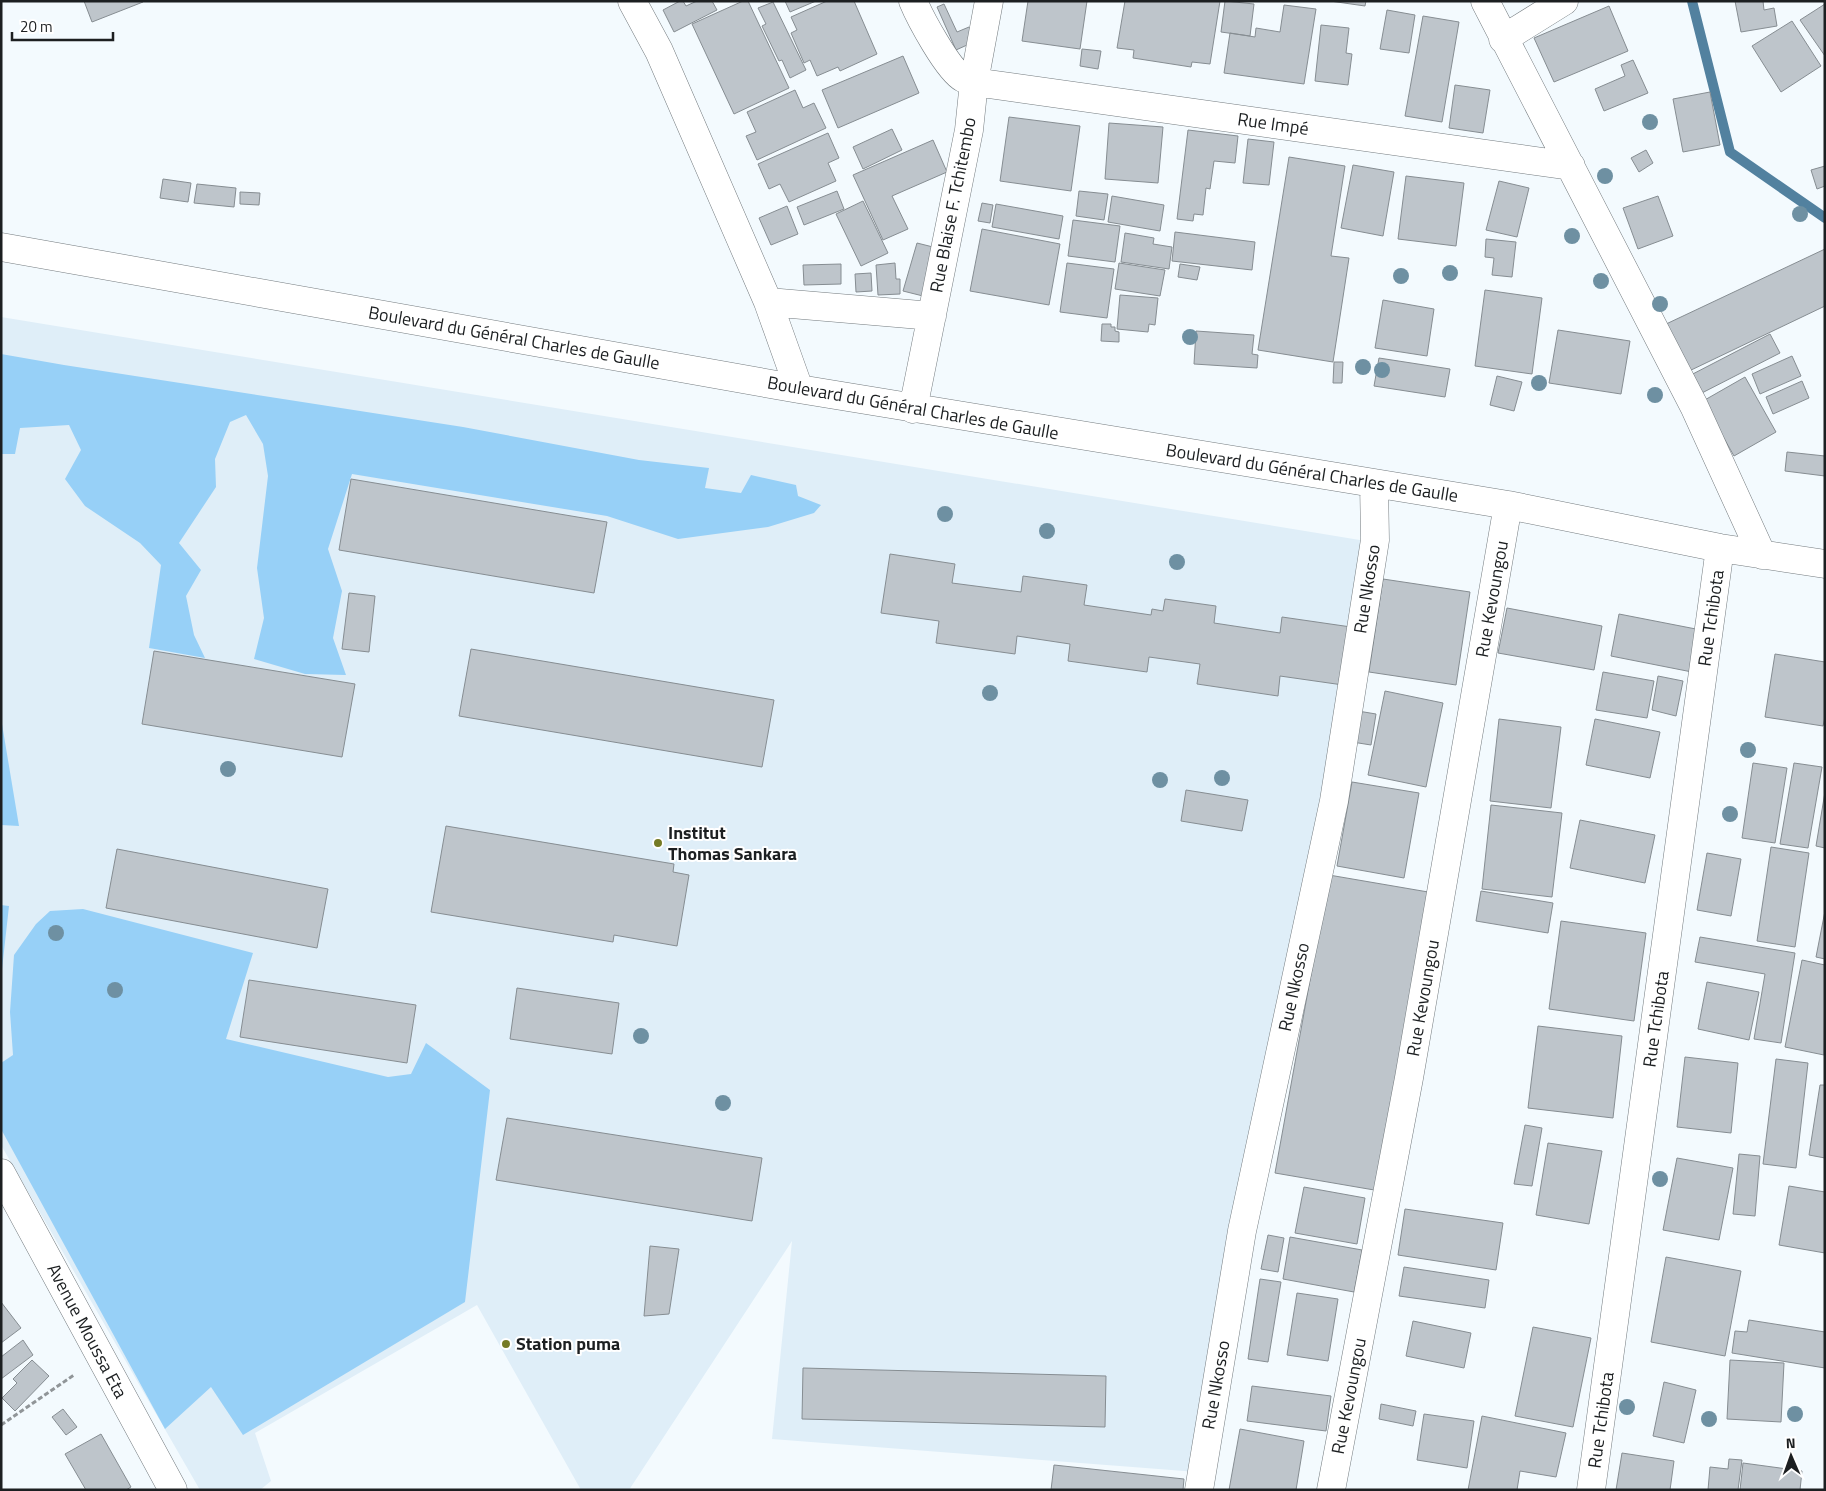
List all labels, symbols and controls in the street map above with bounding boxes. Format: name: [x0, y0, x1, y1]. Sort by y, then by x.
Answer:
scale bar: [12, 10, 114, 42]
text: 20 m: [20, 15, 53, 38]
street label: Rue Impé: [1236, 105, 1310, 142]
street label: Rue Blaise F. Tchitembo: [922, 115, 983, 295]
street label: Boulevard du Général Charles de Gaulle: [366, 299, 662, 376]
street label: Boulevard du Général Charles de Gaulle: [765, 369, 1061, 446]
street label: Boulevard du Général Charles de Gaulle: [1164, 436, 1460, 509]
street label: Rue Kevoungou: [1468, 538, 1515, 659]
street label: Rue Nkosso: [1346, 542, 1387, 635]
street label: Rue Tchibota: [1690, 568, 1731, 668]
place label: Institut Thomas Sankara: [668, 819, 797, 867]
marker: Institut Thomas Sankara: [652, 837, 664, 849]
street label: Rue Kevoungou: [1399, 937, 1446, 1058]
street label: Rue Nkosso: [1271, 940, 1316, 1034]
street label: Rue Tchibota: [1635, 969, 1676, 1069]
street label: Avenue Moussa Eta: [40, 1259, 134, 1403]
place label: Station puma: [516, 1330, 620, 1357]
street label: Rue Kevoungou: [1324, 1335, 1373, 1456]
marker: Station puma: [500, 1338, 512, 1350]
street label: Rue Nkosso: [1194, 1338, 1237, 1432]
street label: Rue Tchibota: [1580, 1370, 1621, 1470]
north arrow: [1766, 1431, 1816, 1481]
text: N: [1785, 1432, 1796, 1453]

